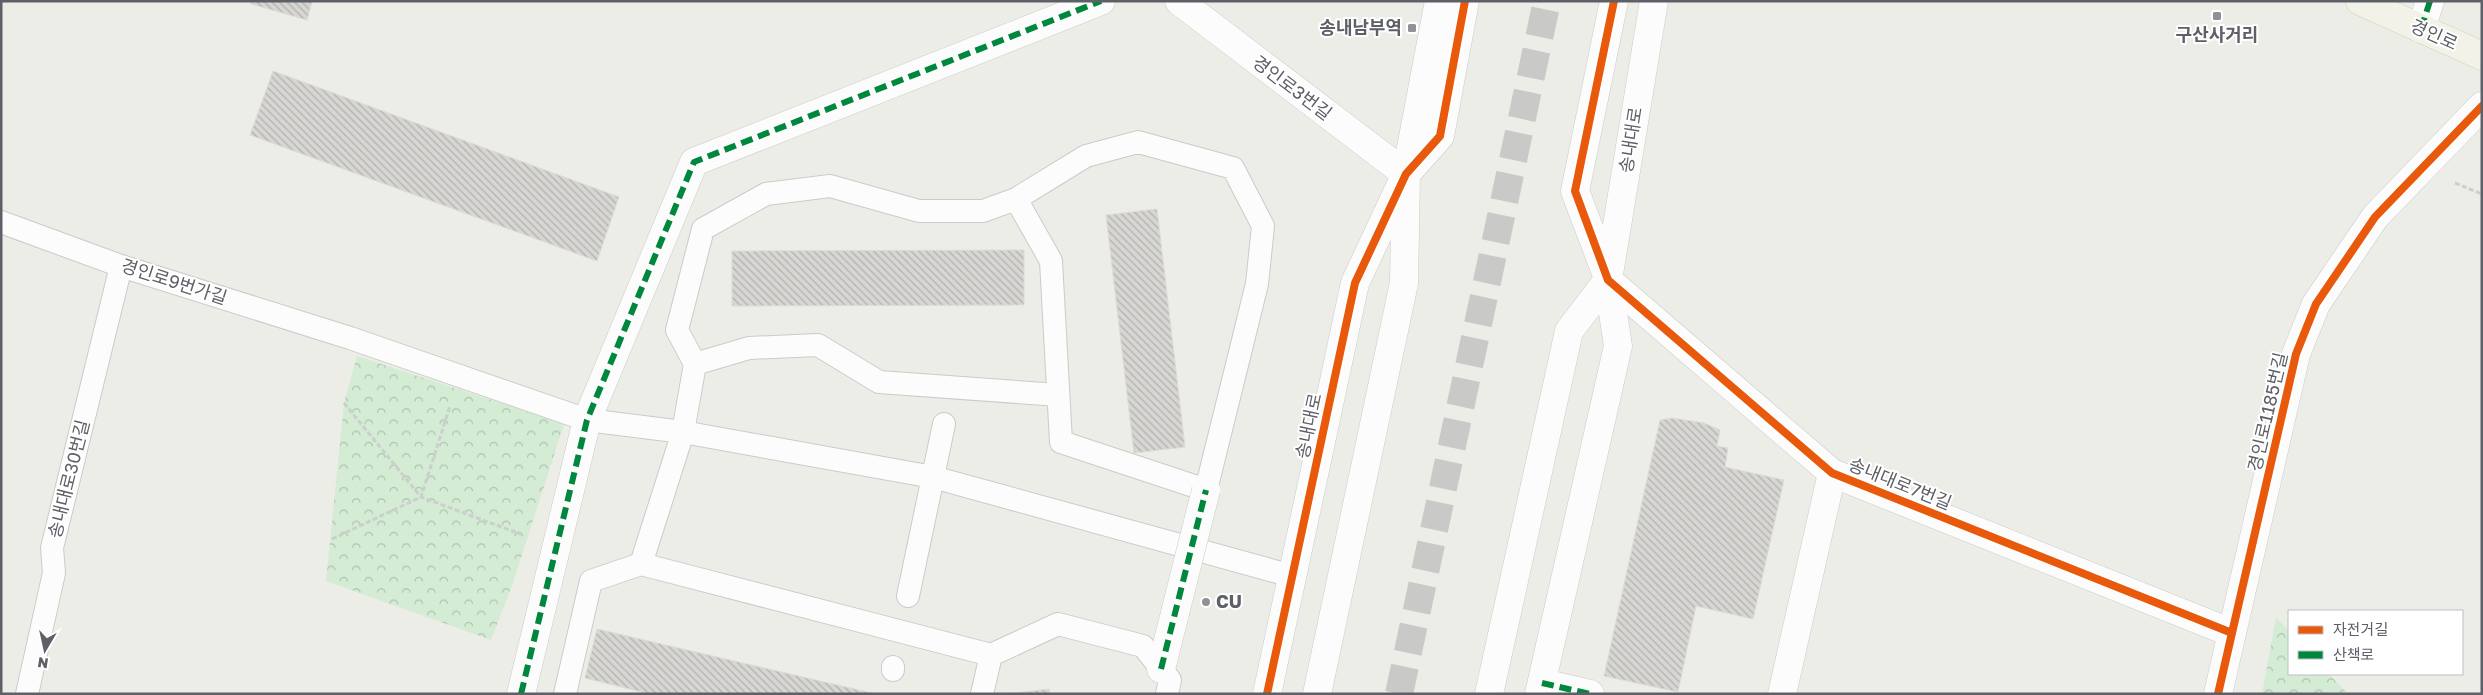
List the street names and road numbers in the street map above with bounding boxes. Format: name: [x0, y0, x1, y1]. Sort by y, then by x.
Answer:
street label: 경인로: [2407, 14, 2462, 54]
street label: 경인로3번길: [1249, 50, 1336, 124]
street label: 송내대로: [1614, 105, 1646, 174]
street label: 경인로9번가길: [118, 254, 230, 309]
street label: 경인로1185번길: [2243, 350, 2291, 474]
street label: 송내대로: [1290, 391, 1326, 460]
street label: 송내대로30번길: [43, 417, 93, 540]
street label: 송내대로7번길: [1846, 452, 1955, 514]

